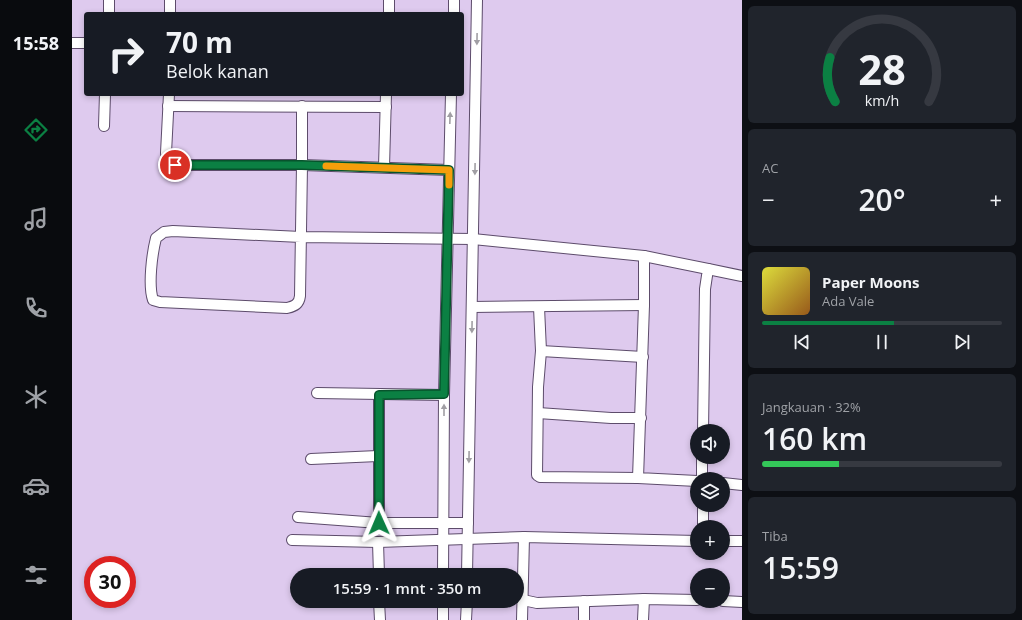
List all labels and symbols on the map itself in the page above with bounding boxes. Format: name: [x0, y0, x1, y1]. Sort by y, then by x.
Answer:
one-way arrow: [474, 33, 480, 46]
one-way arrow: [447, 112, 454, 124]
pin: [158, 148, 192, 182]
one-way arrow: [471, 163, 478, 175]
one-way arrow: [469, 321, 475, 334]
one-way arrow: [441, 403, 447, 416]
one-way arrow: [466, 451, 472, 464]
position arrow: [358, 502, 400, 544]
speed limit sign: 30: [84, 556, 136, 608]

